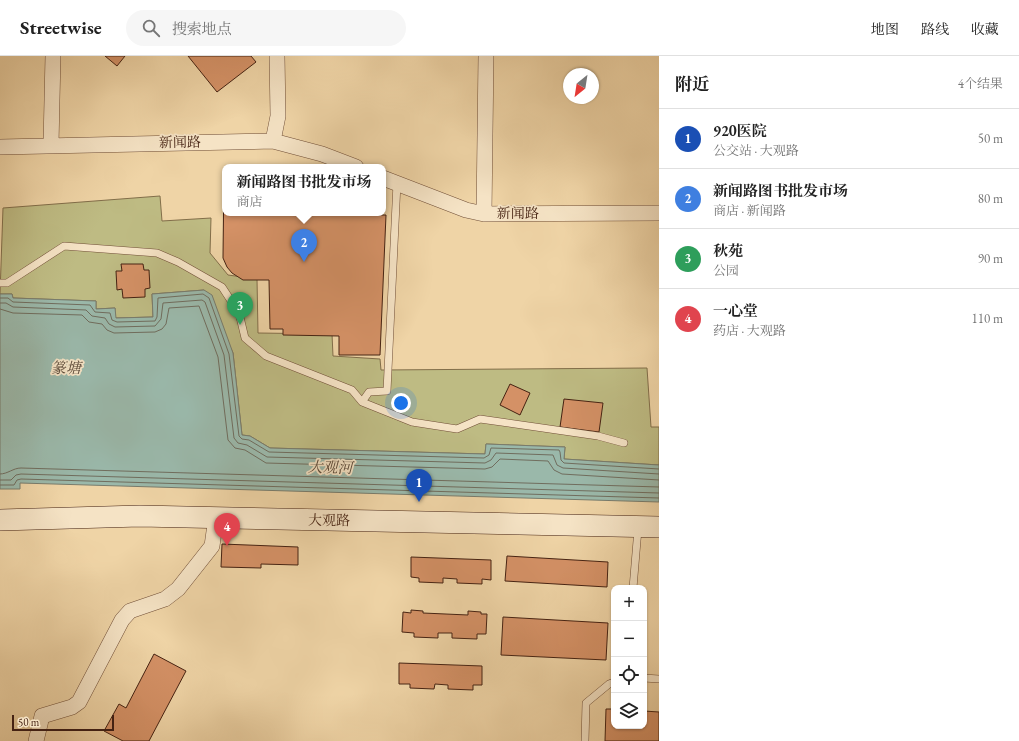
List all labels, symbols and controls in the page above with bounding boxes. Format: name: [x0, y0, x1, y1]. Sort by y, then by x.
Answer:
search box: [126, 10, 406, 46]
text: Streetwise: [20, 15, 102, 40]
icon: search: [140, 17, 162, 39]
text: 搜索地点: [172, 19, 232, 38]
text: 地图: [871, 20, 899, 38]
text: 路线: [921, 20, 949, 38]
text: 收藏: [971, 20, 999, 38]
north arrow: [563, 68, 599, 104]
text: 附近: [675, 73, 709, 95]
text: 4个结果: [958, 75, 1003, 92]
text: 920医院: [713, 121, 767, 140]
text: 1: [685, 130, 691, 147]
text: 50 m: [978, 130, 1003, 147]
street label: 新闻路: [159, 133, 201, 151]
text: 公交站 · 大观路: [713, 142, 799, 159]
popup: [222, 164, 386, 216]
text: 新闻路图书批发市场: [236, 172, 372, 191]
text: 新闻路图书批发市场: [713, 181, 848, 200]
text: 2: [685, 190, 691, 207]
text: 80 m: [978, 190, 1003, 207]
text: 商店: [236, 193, 263, 210]
text: 商店 · 新闻路: [713, 202, 786, 219]
street label: 新闻路: [497, 204, 539, 222]
pin: 2: [291, 229, 317, 262]
text: 秋苑: [713, 241, 743, 260]
text: 3: [685, 250, 691, 267]
text: 90 m: [978, 250, 1003, 267]
text: 公园: [713, 262, 739, 279]
pin: 3: [227, 292, 253, 325]
text: 一心堂: [713, 301, 758, 320]
text: 4: [685, 310, 691, 327]
text: 110 m: [972, 310, 1003, 327]
text: 药店 · 大观路: [713, 322, 786, 339]
water label: 篆塘: [51, 358, 83, 377]
your location: [391, 393, 411, 413]
water label: 大观河: [307, 457, 356, 477]
pin: 1: [406, 469, 432, 502]
street label: 大观路: [308, 511, 350, 529]
pin: 4: [214, 513, 240, 546]
map controls: [611, 585, 647, 729]
button: +: [611, 585, 647, 621]
button: −: [611, 621, 647, 657]
button: locate: [611, 657, 647, 693]
button: layers: [611, 693, 647, 729]
scale bar: [12, 713, 114, 732]
text: 50 m: [18, 715, 39, 729]

